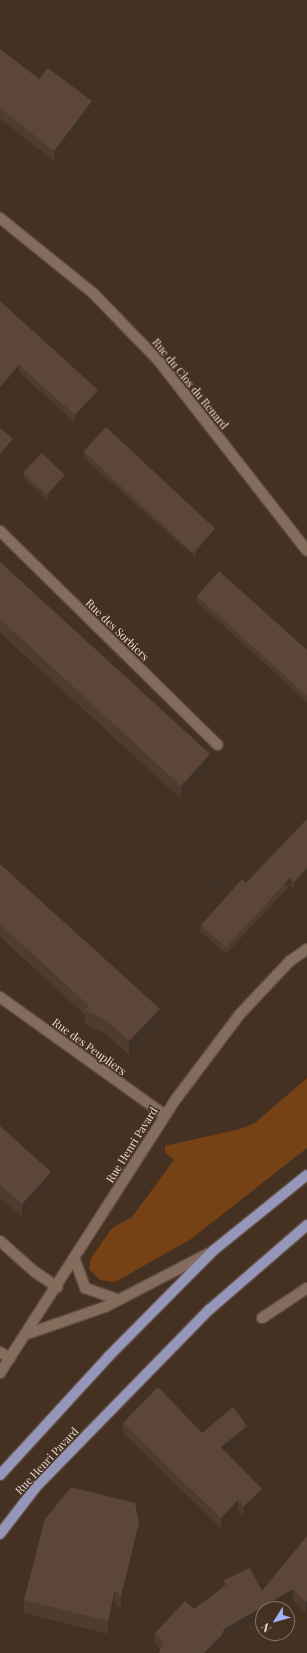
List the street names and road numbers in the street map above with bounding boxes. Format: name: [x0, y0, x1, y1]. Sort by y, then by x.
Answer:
street label: Rue du Clos du Renard: [149, 336, 231, 432]
street label: Rue des Sorbiers: [83, 596, 151, 664]
street label: Rue des Peupliers: [50, 1016, 128, 1078]
street label: Rue Henri Pavard: [103, 1105, 161, 1185]
street label: Rue Henri Pavard: [13, 1425, 81, 1497]

